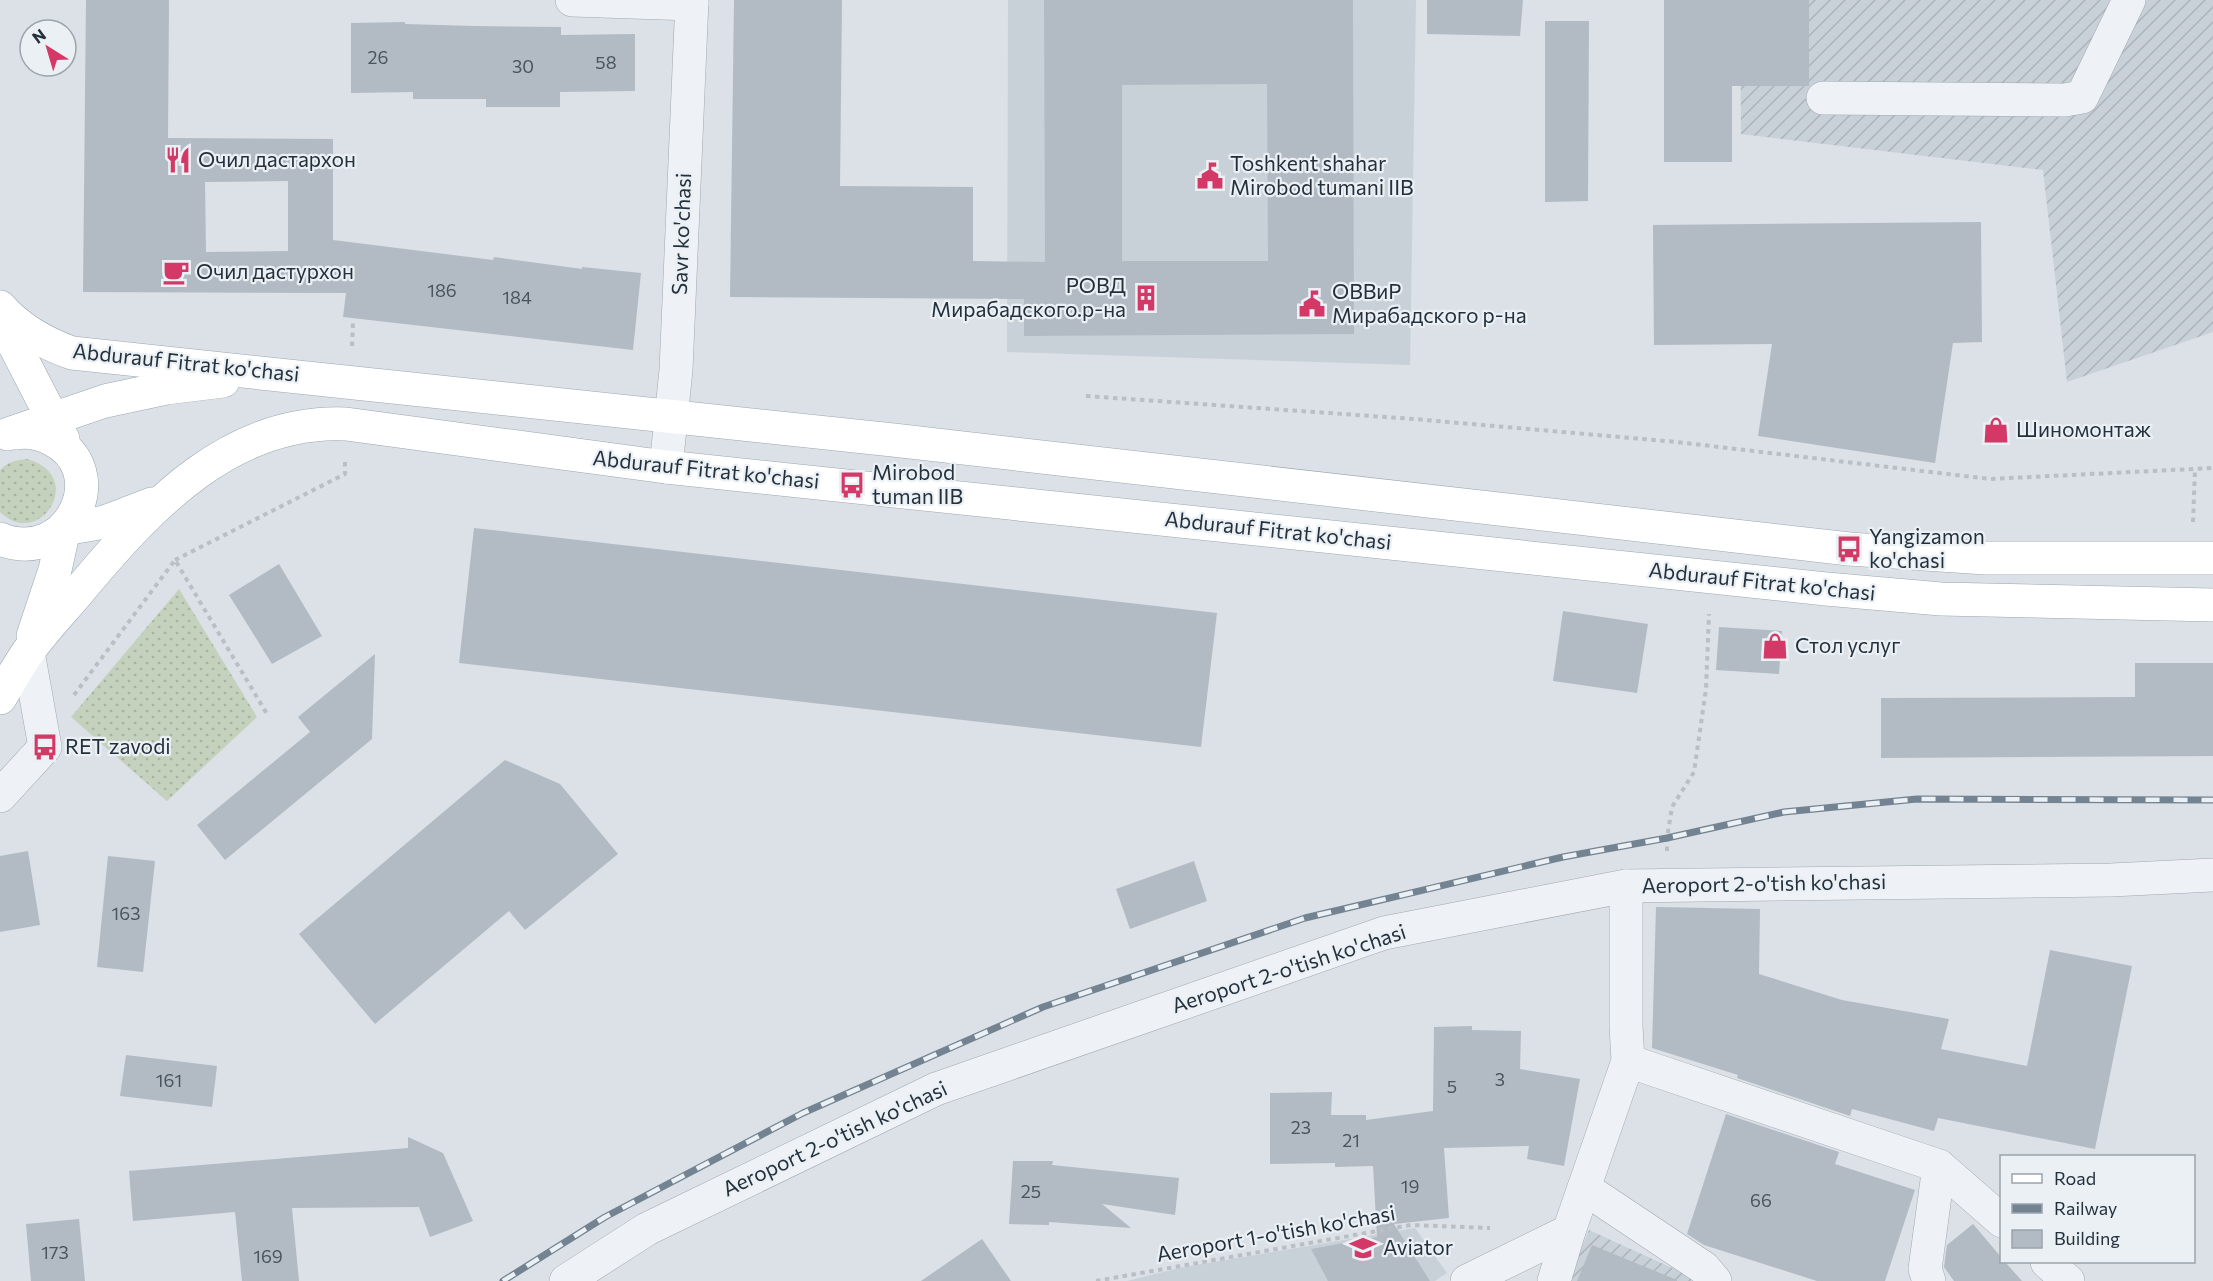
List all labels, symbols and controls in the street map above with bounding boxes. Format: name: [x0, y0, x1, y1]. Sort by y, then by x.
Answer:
north arrow: [18, 18, 78, 78]
text: N: [28, 24, 49, 47]
house number: 26: [368, 46, 388, 68]
house number: 58: [595, 51, 617, 73]
house number: 30: [512, 55, 534, 77]
restaurant icon: Очил дастархон: [163, 145, 193, 175]
place label: Очил дастархон: [198, 146, 356, 171]
place label: Toshkent shahar Mirobod tumani IIB: [1230, 150, 1414, 199]
public building icon: Toshkent shahar Mirobod tumani IIB: [1195, 161, 1225, 191]
street label: Savr ko'chasi: [666, 172, 695, 295]
cafe icon: Очил дастурхон: [161, 257, 191, 287]
place label: Очил дастурхон: [196, 258, 354, 283]
place label: РОВД Мирабадского.р-на: [931, 272, 1126, 321]
place label: ОВВиР Мирабадского р-на: [1332, 278, 1527, 327]
house number: 186: [427, 279, 457, 301]
building icon: РОВД Мирабадского.р-на: [1131, 283, 1161, 313]
house number: 184: [502, 286, 532, 308]
public building icon: ОВВиР Мирабадского р-на: [1297, 289, 1327, 319]
street label: Abdurauf Fitrat ko'chasi: [72, 337, 301, 386]
shop icon: Шиномонтаж: [1981, 415, 2011, 445]
place label: Шиномонтаж: [2016, 416, 2152, 441]
street label: Abdurauf Fitrat ko'chasi: [592, 444, 821, 493]
place label: Mirobod tuman IIB: [872, 459, 963, 508]
bus stop icon: Mirobod tuman IIB: [837, 470, 867, 500]
street label: Abdurauf Fitrat ko'chasi: [1164, 505, 1393, 554]
place label: Yangizamon ko'chasi: [1869, 523, 1985, 572]
bus stop icon: Yangizamon ko'chasi: [1834, 534, 1864, 564]
street label: Abdurauf Fitrat ko'chasi: [1648, 556, 1877, 605]
shop icon: Стол услуг: [1760, 631, 1790, 661]
place label: Стол услуг: [1795, 632, 1900, 657]
bus stop icon: RET zavodi: [30, 732, 60, 762]
place label: RET zavodi: [65, 733, 171, 758]
street label: Aeroport 2-o'tish ko'chasi: [1641, 868, 1886, 897]
house number: 163: [112, 902, 140, 924]
street label: Aeroport 2-o'tish ko'chasi: [1168, 918, 1409, 1017]
house number: 3: [1495, 1068, 1505, 1090]
house number: 161: [156, 1069, 182, 1091]
street label: Aeroport 2-o'tish ko'chasi: [718, 1075, 951, 1201]
house number: 5: [1447, 1075, 1457, 1097]
house number: 23: [1291, 1116, 1311, 1138]
house number: 21: [1342, 1129, 1360, 1151]
legend: [2000, 1155, 2195, 1263]
text: Road: [2054, 1167, 2096, 1189]
house number: 19: [1401, 1175, 1419, 1197]
house number: 25: [1021, 1180, 1041, 1202]
house number: 66: [1750, 1189, 1772, 1211]
text: Railway: [2054, 1197, 2117, 1219]
street label: Aeroport 1-o'tish ko'chasi: [1154, 1199, 1397, 1266]
text: Building: [2054, 1227, 2120, 1249]
school or university icon: Aviator: [1348, 1233, 1378, 1263]
place label: Aviator: [1383, 1234, 1453, 1259]
house number: 173: [41, 1241, 69, 1263]
house number: 169: [253, 1245, 283, 1267]

